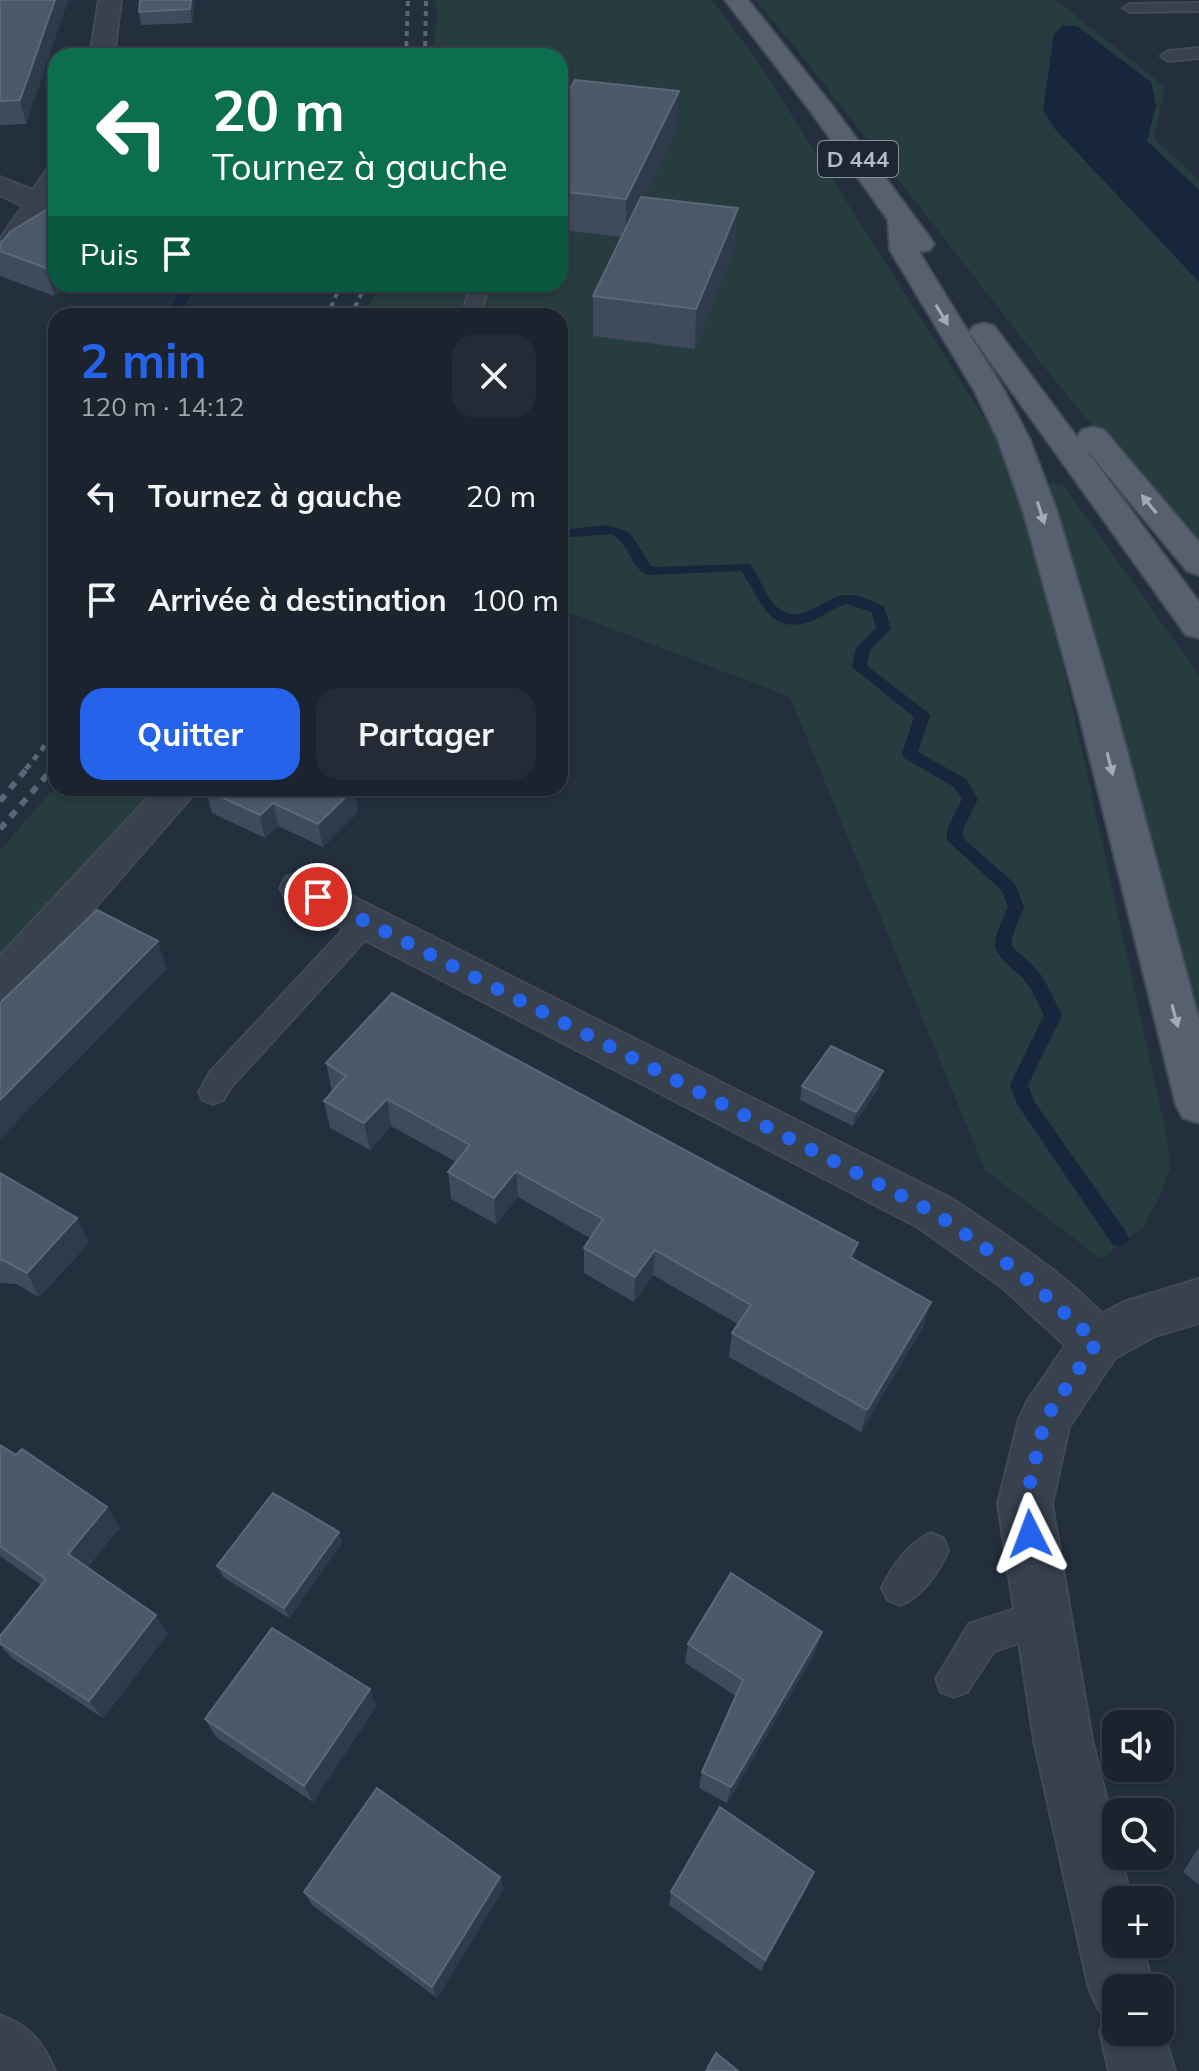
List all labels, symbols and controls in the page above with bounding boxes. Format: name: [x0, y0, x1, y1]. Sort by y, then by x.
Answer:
text: 20 m: [212, 75, 345, 145]
icon: left: [80, 80, 184, 184]
road number: D 444: [818, 141, 898, 177]
text: Tournez à gauche: [212, 144, 508, 189]
icon: arrive: [155, 232, 199, 276]
text: Puis: [80, 235, 139, 273]
one-way arrow: [935, 304, 949, 326]
text: 2 min: [80, 330, 207, 390]
button: close: [452, 334, 536, 418]
text: 120 m · 14:12: [80, 390, 244, 423]
icon: left: [80, 474, 124, 518]
text: Tournez à gauche: [148, 477, 402, 515]
text: 20 m: [466, 477, 536, 515]
one-way arrow: [1141, 494, 1158, 514]
one-way arrow: [1035, 502, 1047, 526]
icon: arrive: [80, 578, 124, 622]
text: Arrivée à destination: [148, 581, 447, 619]
text: 100 m: [471, 581, 559, 619]
button: Quitter: [80, 688, 300, 780]
button: Partager: [316, 688, 536, 780]
one-way arrow: [1105, 751, 1117, 776]
pin: [284, 863, 352, 931]
icon: arrive: [296, 875, 340, 919]
one-way arrow: [1169, 1003, 1181, 1028]
position arrow: [988, 1492, 1072, 1576]
map controls: [1102, 1710, 1174, 2046]
button: sound: [1102, 1710, 1174, 1782]
button: search: [1102, 1798, 1174, 1870]
button: +: [1102, 1886, 1174, 1958]
button: −: [1102, 1974, 1174, 2046]

